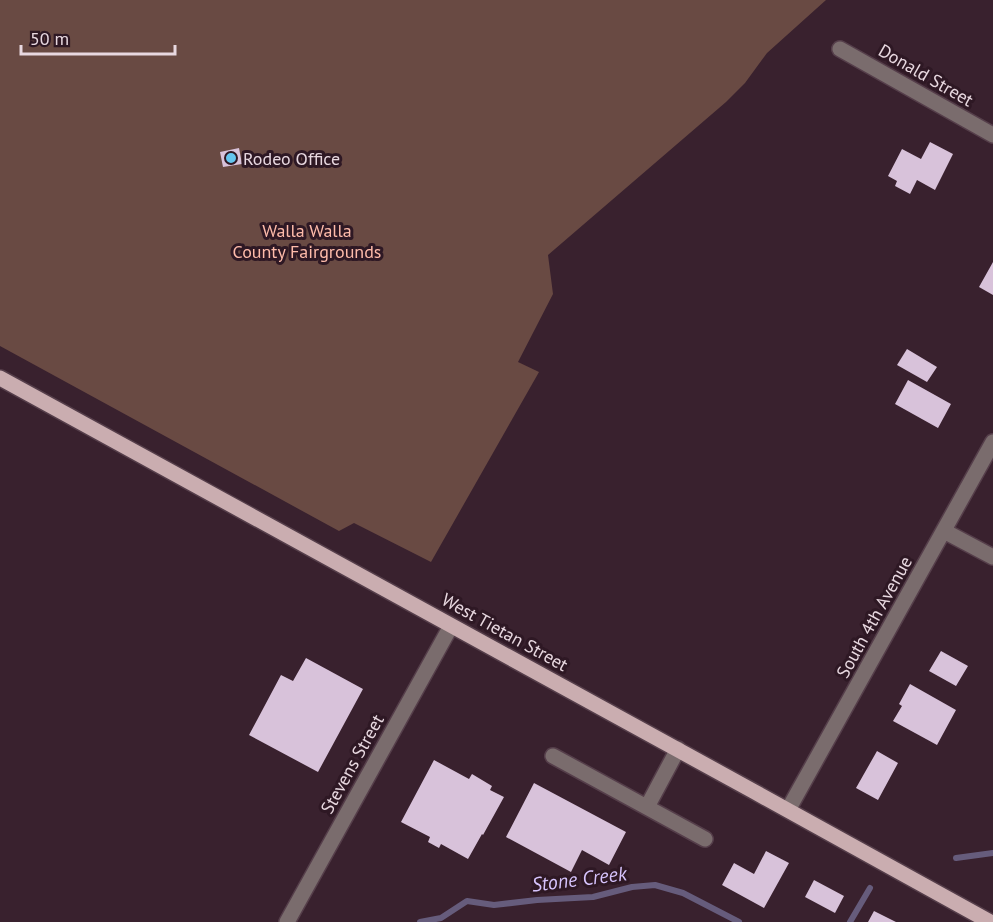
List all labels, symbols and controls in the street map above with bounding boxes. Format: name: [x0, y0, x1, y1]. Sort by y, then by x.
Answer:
scale bar: [21, 18, 176, 56]
text: 50 m: [30, 27, 69, 50]
street label: Donald Street: [874, 39, 978, 111]
place label: Rodeo Office: [243, 147, 340, 170]
marker: Rodeo Office: [224, 151, 238, 165]
park label: Walla Walla County Fairgrounds: [233, 219, 381, 263]
street label: South 4th Avenue: [831, 552, 917, 682]
street label: West Tietan Street: [438, 588, 572, 676]
street label: Stevens Street: [315, 710, 389, 818]
water label: Stone Creek: [530, 860, 629, 898]

